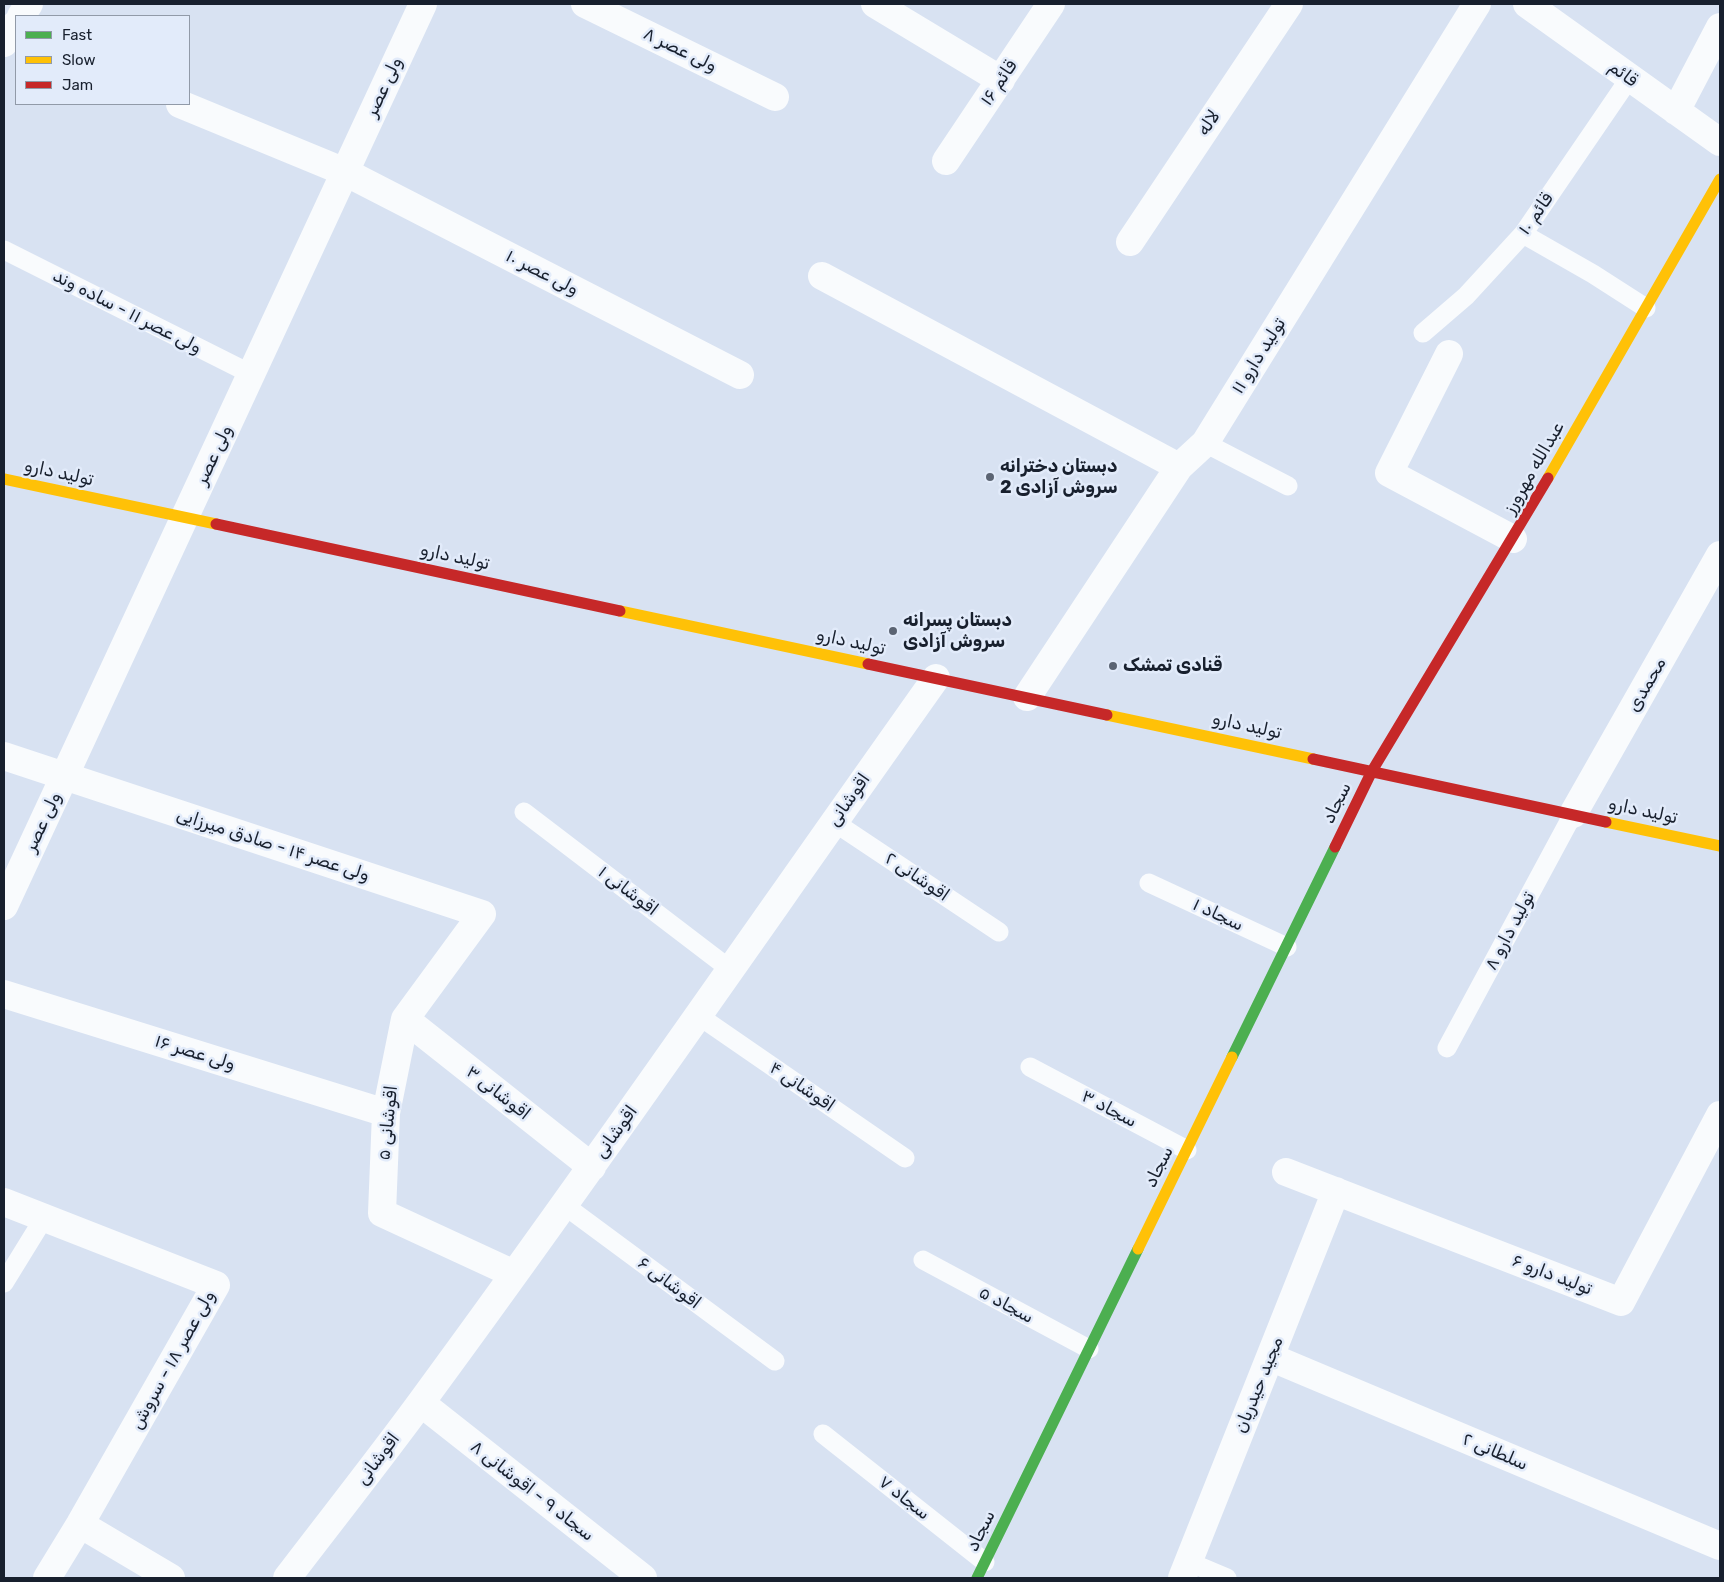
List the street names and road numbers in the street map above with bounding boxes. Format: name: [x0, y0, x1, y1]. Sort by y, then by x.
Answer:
street label: ولی عصر ۸: [640, 23, 720, 77]
street label: ولی عصر: [361, 54, 407, 120]
street label: قائم ۱۶: [976, 56, 1022, 110]
street label: قائم: [1604, 56, 1642, 92]
street label: لاله: [1193, 106, 1225, 140]
street label: قائم ۱۰: [1514, 189, 1558, 239]
street label: ولی عصر ۱۰: [502, 245, 582, 301]
street label: ولی عصر ۱۱ - ساده وند: [49, 265, 205, 359]
street label: تولید دارو ۱۱: [1227, 314, 1291, 398]
street label: عبدالله مهرورز: [1499, 418, 1569, 518]
street label: ولی عصر: [191, 422, 237, 488]
street label: تولید دارو: [22, 455, 96, 491]
street label: تولید دارو: [418, 539, 492, 575]
street label: تولید دارو: [814, 624, 888, 660]
street label: محمدی: [1623, 654, 1671, 716]
street label: تولید دارو: [1210, 708, 1284, 744]
street label: اقوشانی: [823, 769, 875, 831]
street label: سجاد: [1318, 779, 1356, 827]
street label: ولی عصر: [20, 789, 66, 855]
street label: تولید دارو: [1606, 793, 1680, 829]
street label: ولی عصر ۱۴ - صادق میرزایی: [174, 804, 372, 886]
street label: اقوشانی ۲: [881, 848, 953, 906]
street label: اقوشانی ۱: [594, 861, 662, 921]
street label: تولید دارو ۸: [1480, 888, 1540, 974]
street label: سجاد ۱: [1189, 894, 1247, 936]
street label: ولی عصر ۱۶: [152, 1031, 238, 1075]
street label: اقوشانی ۴: [765, 1057, 839, 1117]
street label: اقوشانی ۳: [461, 1061, 535, 1125]
street label: اقوشانی ۵: [373, 1084, 403, 1162]
street label: سجاد ۳: [1078, 1085, 1140, 1133]
street label: اقوشانی: [590, 1101, 642, 1163]
street label: سجاد: [1140, 1143, 1178, 1191]
street label: تولید دارو ۶: [1509, 1250, 1595, 1300]
street label: اقوشانی ۶: [633, 1252, 705, 1314]
street label: سجاد ۵: [975, 1282, 1037, 1328]
street label: ولی عصر ۱۸ - سروش: [126, 1287, 220, 1433]
street label: مجید حیدریان: [1230, 1334, 1288, 1436]
street label: اقوشانی: [351, 1429, 405, 1489]
street label: ۲ سلطانی: [1459, 1429, 1531, 1475]
street label: سجاد ۹ - اقوشانی ۸: [466, 1436, 598, 1546]
street label: سجاد ۷: [874, 1471, 934, 1525]
street label: سجاد: [962, 1507, 1000, 1555]

